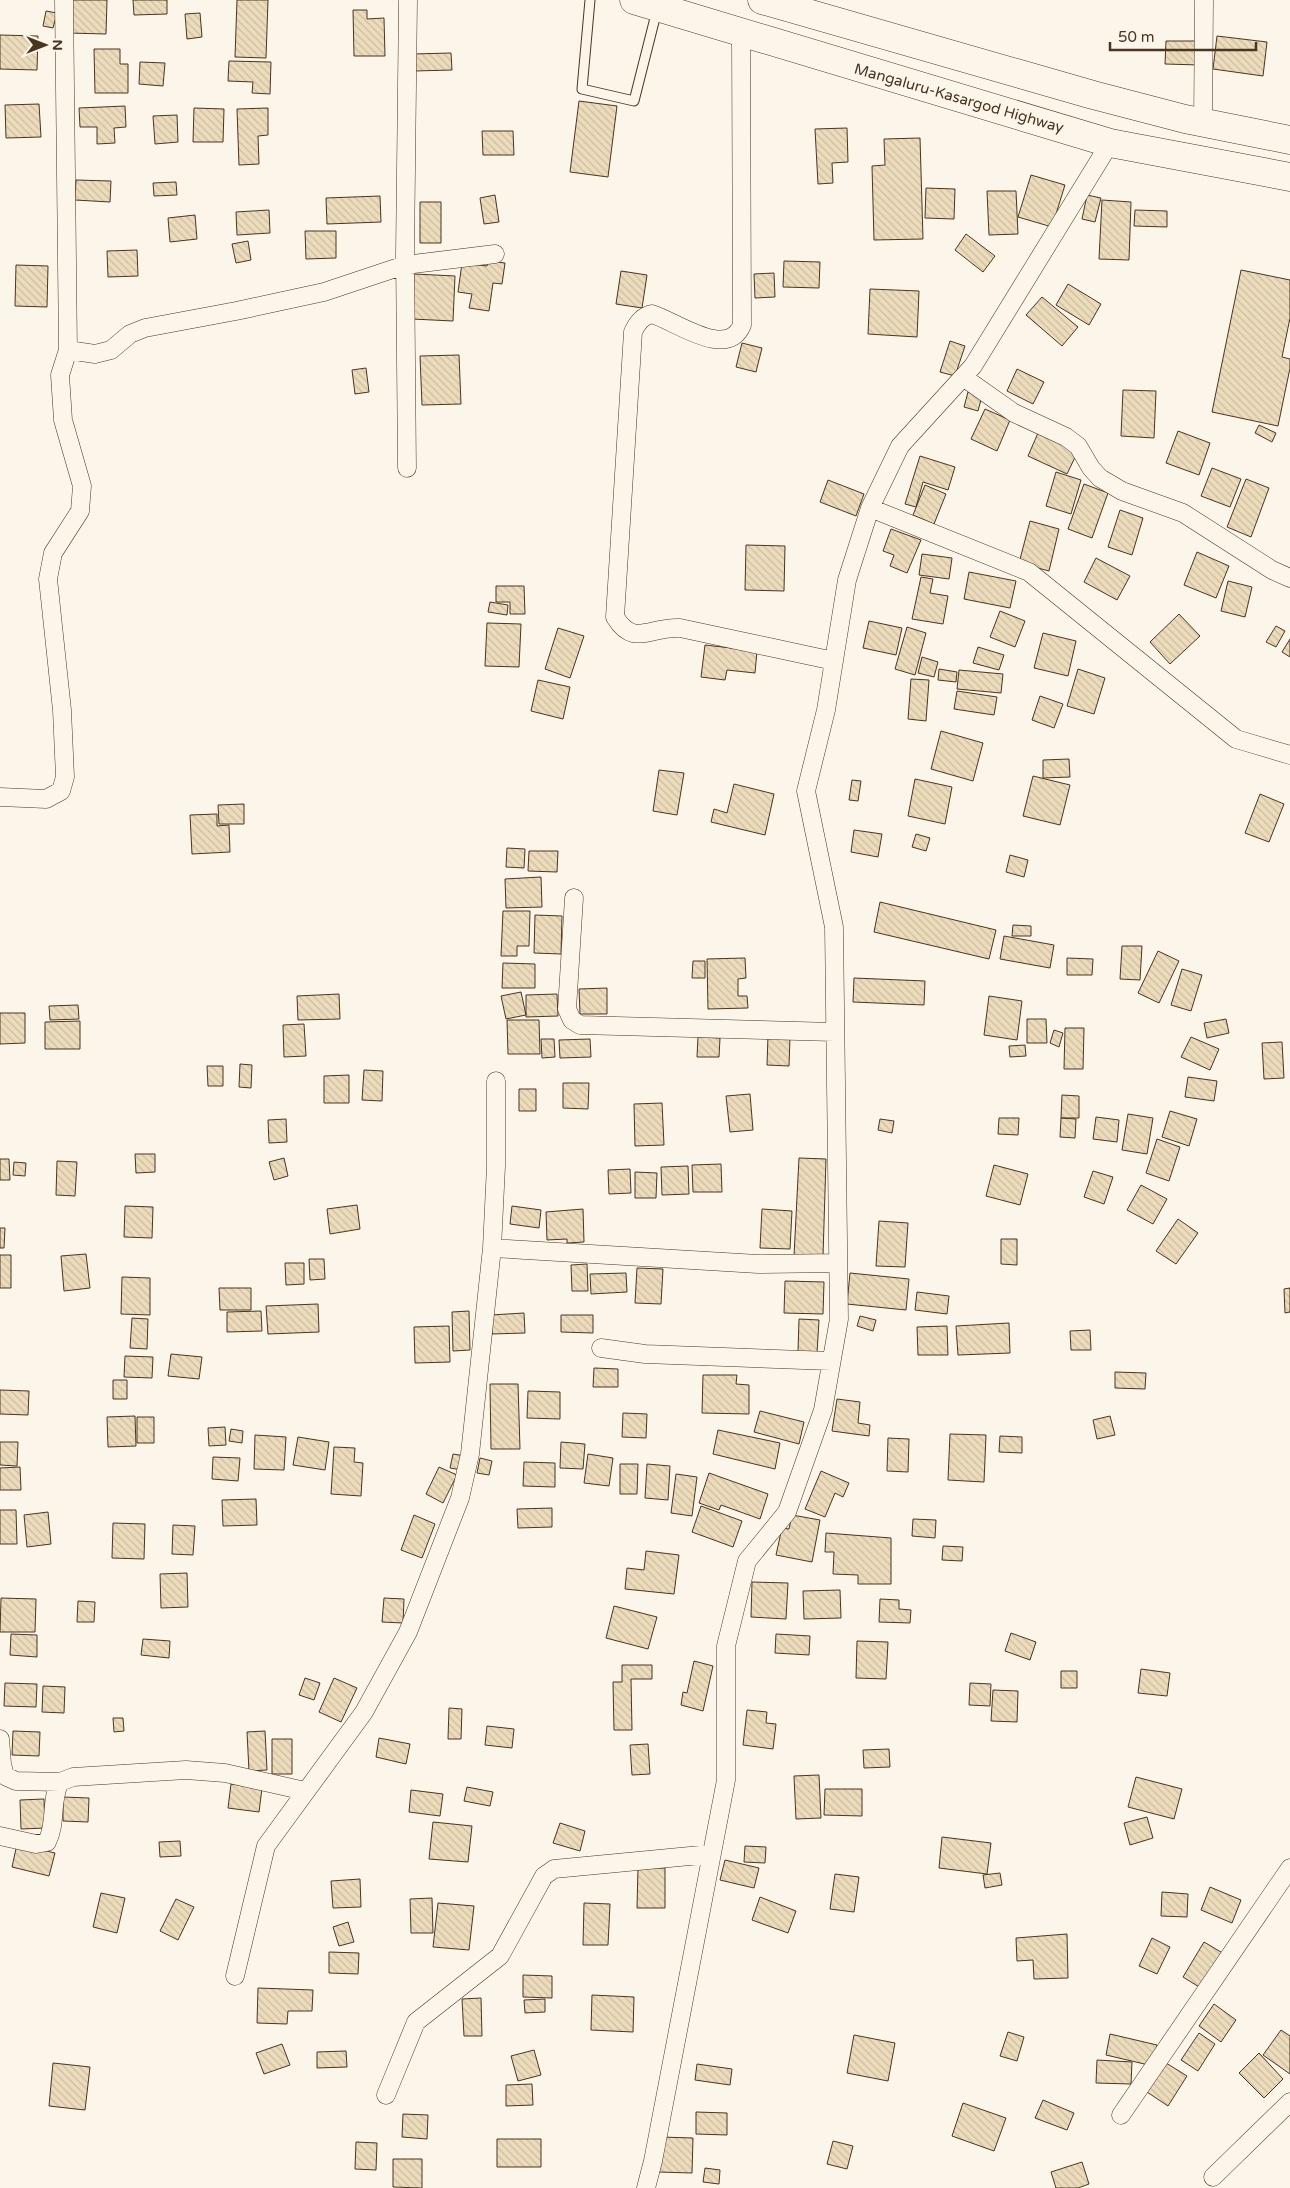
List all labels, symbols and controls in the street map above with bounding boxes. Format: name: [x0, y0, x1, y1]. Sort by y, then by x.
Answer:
north arrow: [20, 20, 70, 70]
scale bar: [1110, 20, 1256, 52]
text: 50 m: [1118, 28, 1155, 46]
text: N: [49, 39, 66, 51]
street label: Mangaluru-Kasargod Highway: [852, 59, 1066, 137]

